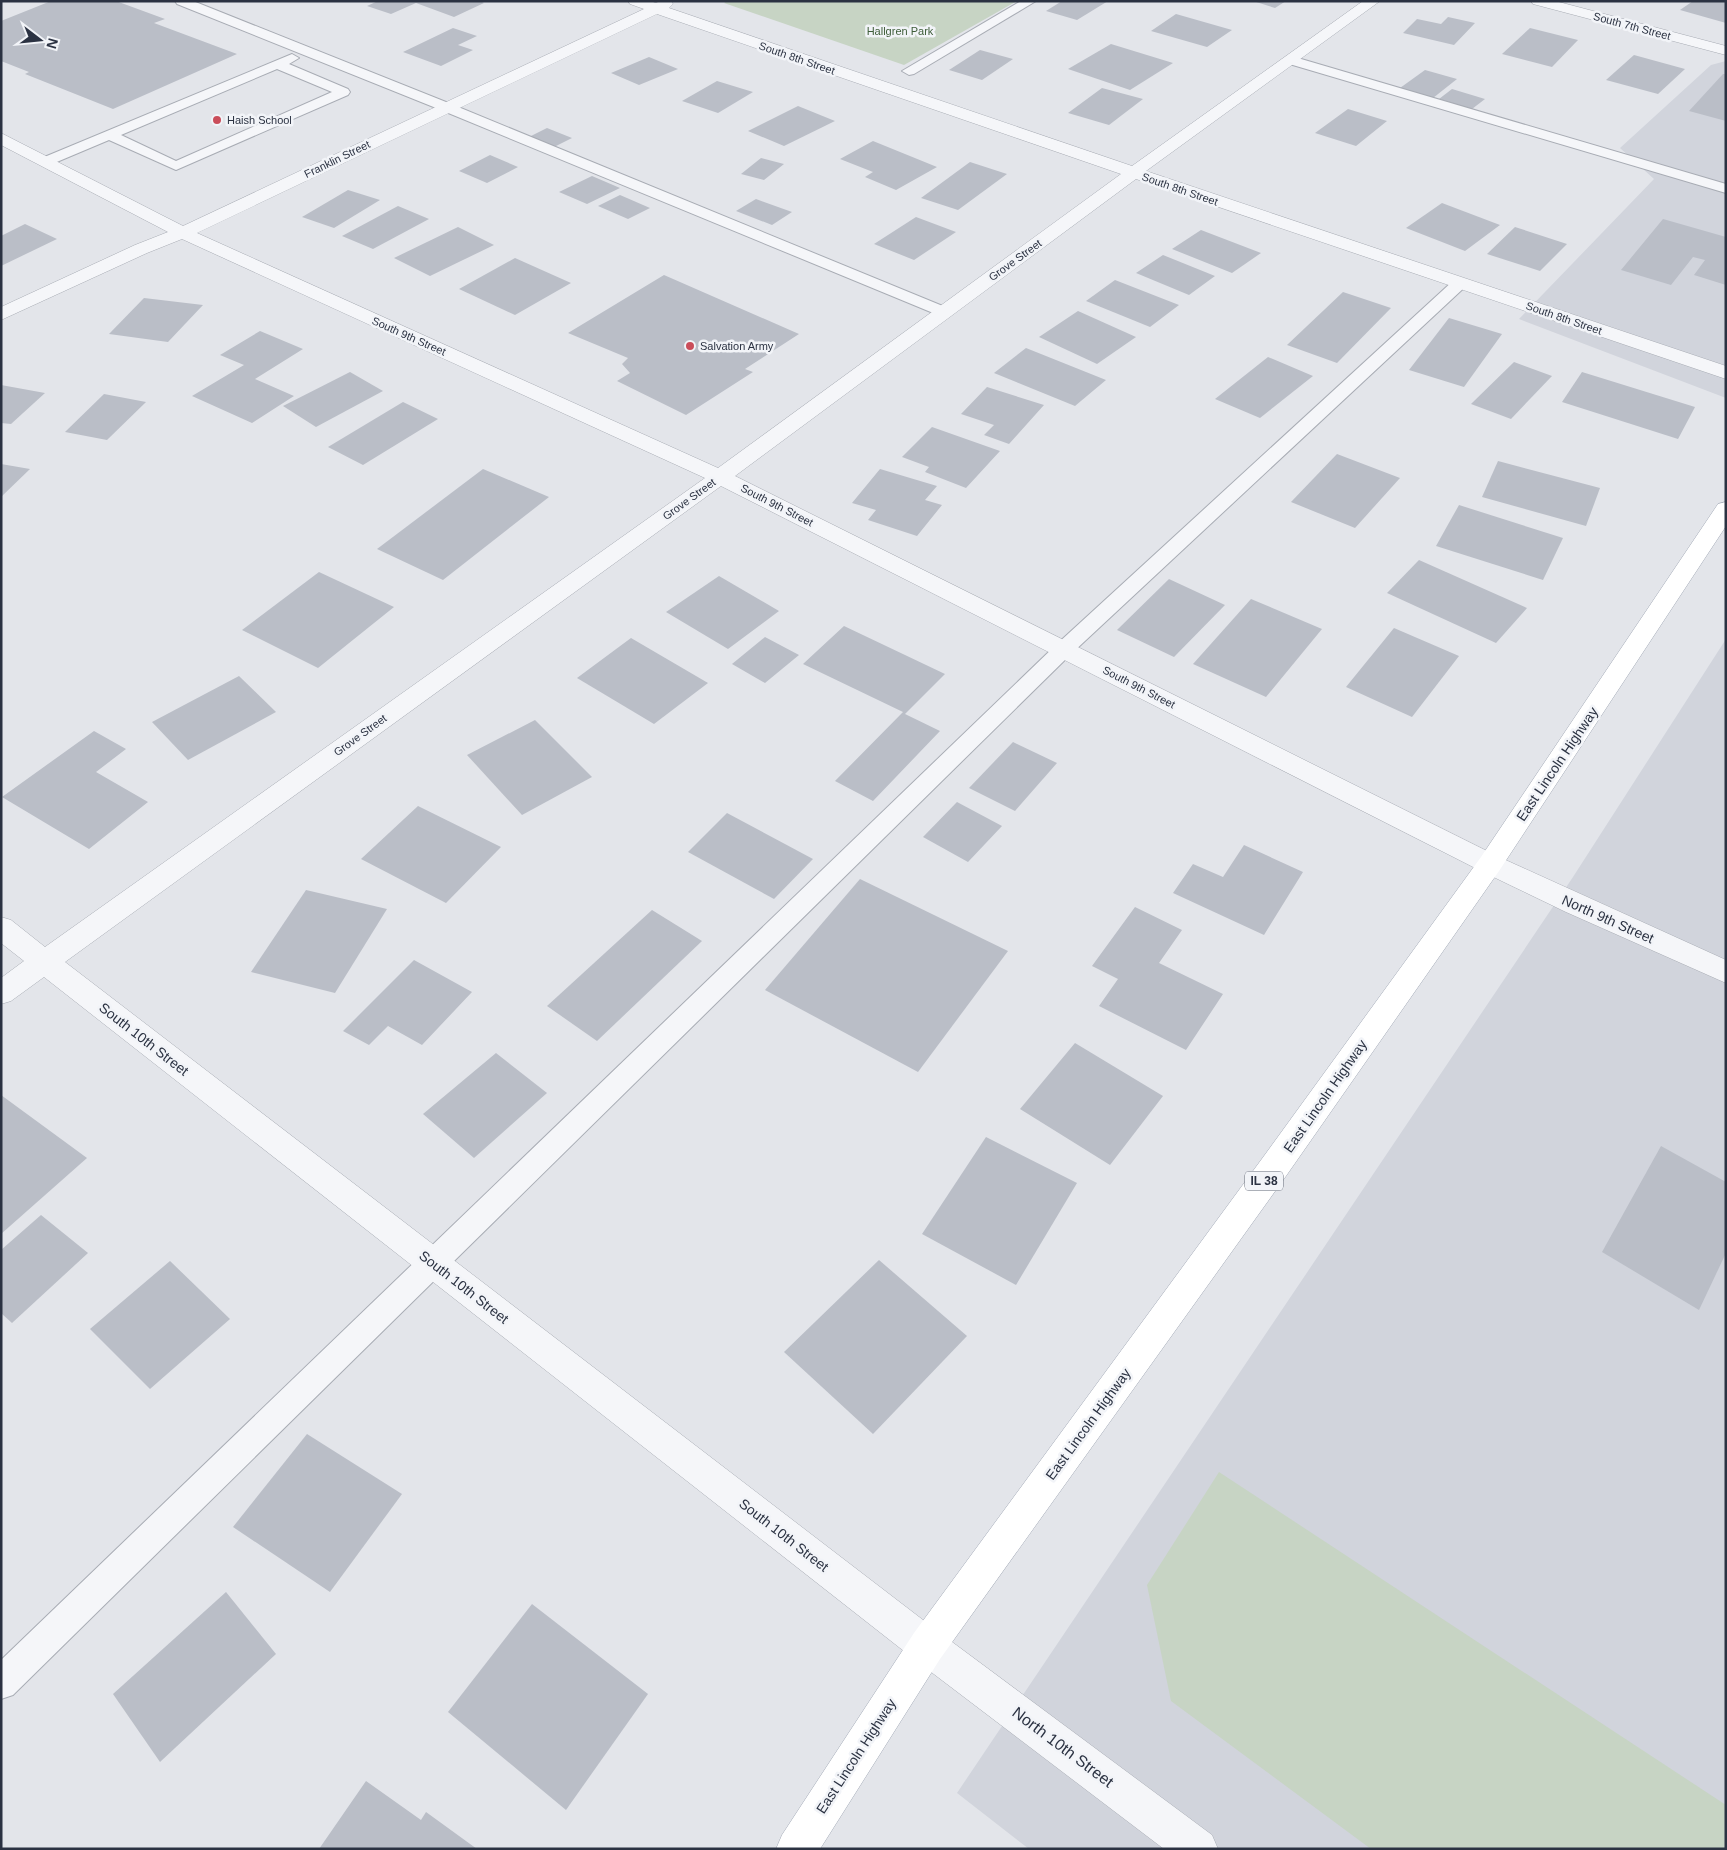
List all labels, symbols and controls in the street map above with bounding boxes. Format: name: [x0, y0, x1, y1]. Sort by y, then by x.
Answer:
street label: South 7th Street: [1592, 10, 1672, 42]
north arrow: [15, 15, 65, 65]
park label: Hallgren Park: [867, 25, 934, 37]
text: N: [43, 37, 62, 51]
street label: South 8th Street: [757, 39, 837, 77]
marker: Haish School: [211, 114, 223, 126]
place label: Haish School: [227, 114, 292, 126]
street label: Franklin Street: [302, 138, 372, 180]
street label: South 8th Street: [1140, 170, 1220, 208]
street label: Grove Street: [986, 237, 1044, 283]
street label: South 8th Street: [1524, 299, 1604, 337]
street label: South 9th Street: [370, 314, 448, 358]
marker: Salvation Army: [684, 340, 696, 352]
place label: Salvation Army: [700, 340, 774, 352]
street label: Grove Street: [660, 476, 718, 522]
street label: South 9th Street: [739, 482, 815, 528]
street label: South 9th Street: [1101, 664, 1177, 710]
street label: East Lincoln Highway: [1513, 704, 1601, 824]
street label: Grove Street: [331, 712, 389, 758]
street label: North 9th Street: [1560, 892, 1656, 946]
street label: South 10th Street: [96, 999, 192, 1079]
street label: East Lincoln Highway: [1280, 1037, 1370, 1155]
road number: IL 38: [1245, 1172, 1283, 1190]
street label: South 10th Street: [416, 1247, 512, 1327]
street label: East Lincoln Highway: [1042, 1365, 1134, 1483]
street label: South 10th Street: [736, 1495, 832, 1575]
street label: East Lincoln Highway: [813, 1696, 899, 1816]
street label: North 10th Street: [1009, 1704, 1117, 1791]

